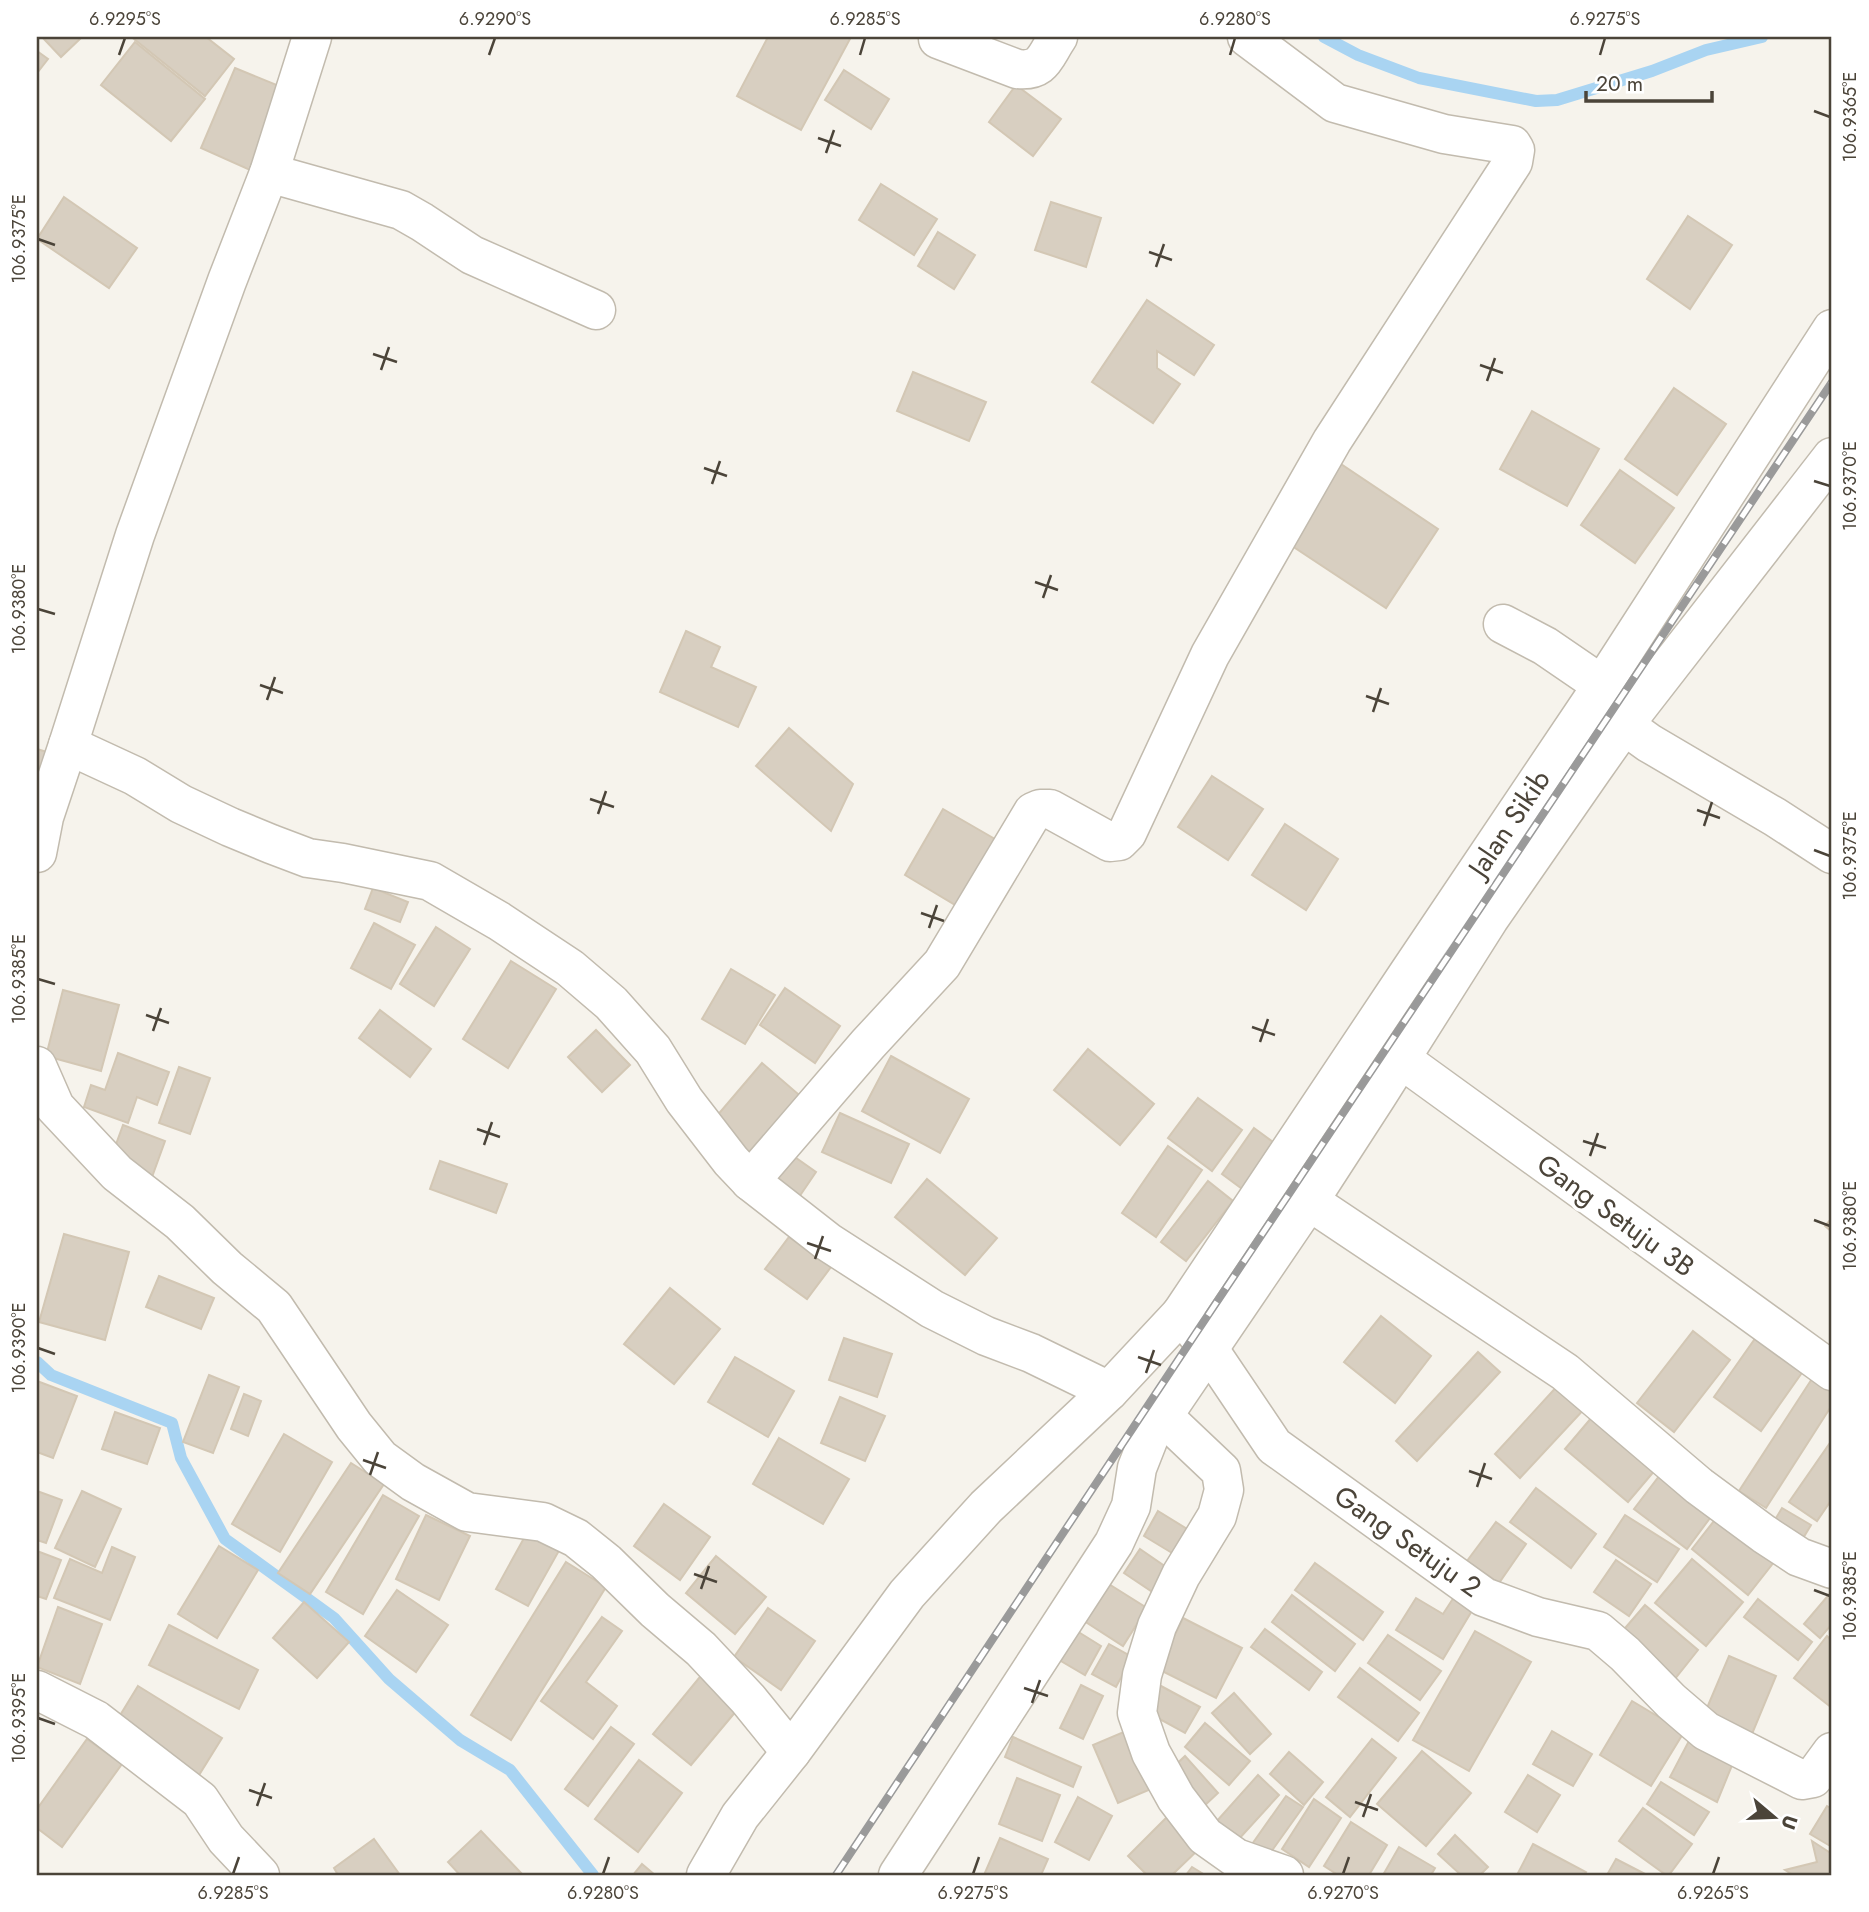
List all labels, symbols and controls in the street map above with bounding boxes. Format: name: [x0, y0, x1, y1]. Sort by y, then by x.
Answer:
text: 6.9295°S: [89, 6, 161, 32]
text: 6.9290°S: [459, 6, 531, 32]
text: 6.9285°S: [829, 6, 901, 32]
text: 6.9280°S: [1199, 6, 1271, 32]
text: 6.9275°S: [1570, 6, 1641, 32]
scale bar: [1586, 60, 1712, 104]
text: 20 m: [1596, 69, 1643, 99]
text: 106.9365°E: [1837, 72, 1863, 162]
text: 106.9375°E: [6, 194, 32, 284]
text: 106.9370°E: [1837, 441, 1863, 531]
text: 106.9380°E: [6, 564, 32, 654]
street label: Jalan Sikib: [1456, 761, 1560, 888]
text: 106.9375°E: [1837, 811, 1863, 901]
text: 106.9385°E: [6, 934, 32, 1024]
street label: Gang Setuju 3B: [1528, 1144, 1703, 1287]
text: 106.9380°E: [1837, 1181, 1863, 1271]
text: 106.9390°E: [6, 1303, 32, 1393]
street label: Gang Setuju 2: [1326, 1475, 1490, 1607]
text: 106.9385°E: [1837, 1551, 1863, 1641]
text: 106.9395°E: [6, 1673, 32, 1763]
north arrow: [1740, 1783, 1810, 1853]
text: U: [1775, 1812, 1805, 1833]
text: 6.9285°S: [197, 1880, 269, 1906]
text: 6.9280°S: [567, 1880, 639, 1906]
text: 6.9275°S: [938, 1880, 1009, 1906]
text: 6.9270°S: [1307, 1880, 1379, 1906]
text: 6.9265°S: [1677, 1880, 1749, 1906]

